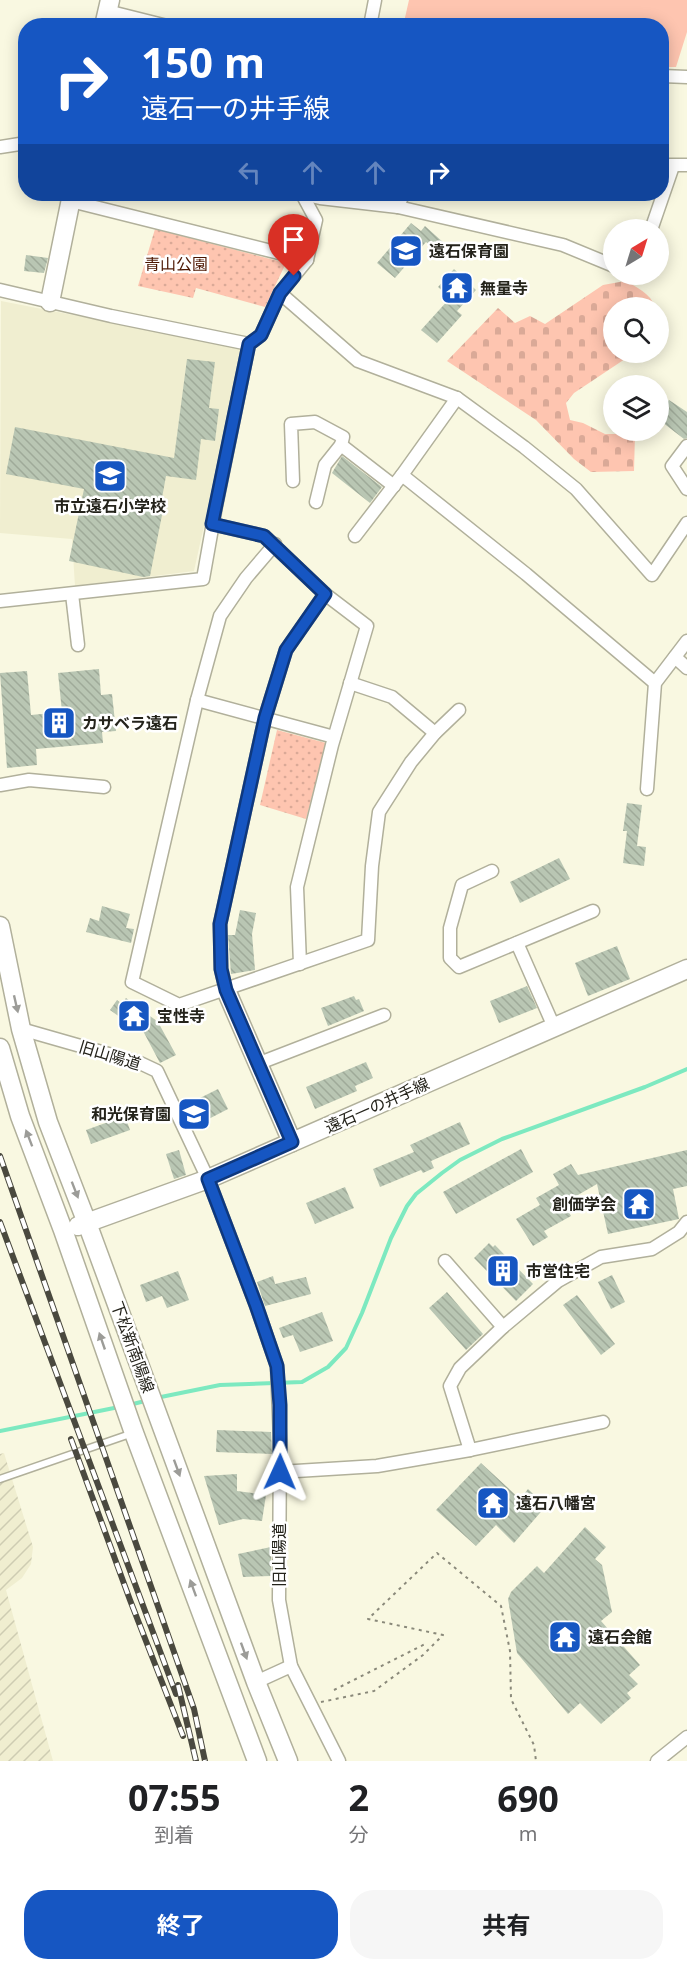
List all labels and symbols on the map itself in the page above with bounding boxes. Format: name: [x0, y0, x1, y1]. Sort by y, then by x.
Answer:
pin: [268, 214, 319, 276]
north arrow: [603, 219, 669, 285]
school or university icon: 遠石保育園: [388, 233, 424, 269]
place label: 遠石保育園: [429, 240, 509, 262]
park label: 青山公園: [144, 253, 208, 275]
temple icon: 無量寺: [439, 270, 475, 306]
place label: 無量寺: [480, 277, 528, 299]
school or university icon: 市立遠石小学校: [92, 458, 128, 494]
place label: 市立遠石小学校: [54, 495, 166, 517]
building icon: カサベラ遠石: [41, 705, 77, 741]
place label: カサベラ遠石: [82, 712, 178, 734]
one-way arrow: [11, 995, 21, 1013]
temple icon: 宝性寺: [116, 998, 152, 1034]
place label: 宝性寺: [157, 1005, 205, 1027]
street label: 旧山陽道: [76, 1035, 144, 1075]
street label: 遠石一の井手線: [321, 1072, 433, 1138]
school or university icon: 和光保育園: [176, 1096, 212, 1132]
place label: 和光保育園: [91, 1103, 171, 1125]
one-way arrow: [23, 1129, 33, 1147]
one-way arrow: [70, 1181, 80, 1199]
temple icon: 創価学会: [621, 1186, 657, 1222]
place label: 創価学会: [552, 1193, 616, 1215]
building icon: 市営住宅: [485, 1253, 521, 1289]
place label: 市営住宅: [526, 1260, 590, 1282]
street label: 下松新南陽線: [106, 1298, 160, 1396]
one-way arrow: [97, 1332, 107, 1350]
position arrow: [248, 1440, 312, 1504]
one-way arrow: [173, 1459, 183, 1477]
temple icon: 遠石八幡宮: [475, 1485, 511, 1521]
place label: 遠石八幡宮: [516, 1492, 596, 1514]
street label: 旧山陽道: [268, 1523, 290, 1587]
one-way arrow: [187, 1579, 197, 1597]
temple icon: 遠石会館: [547, 1619, 583, 1655]
place label: 遠石会館: [588, 1626, 652, 1648]
one-way arrow: [240, 1642, 250, 1660]

